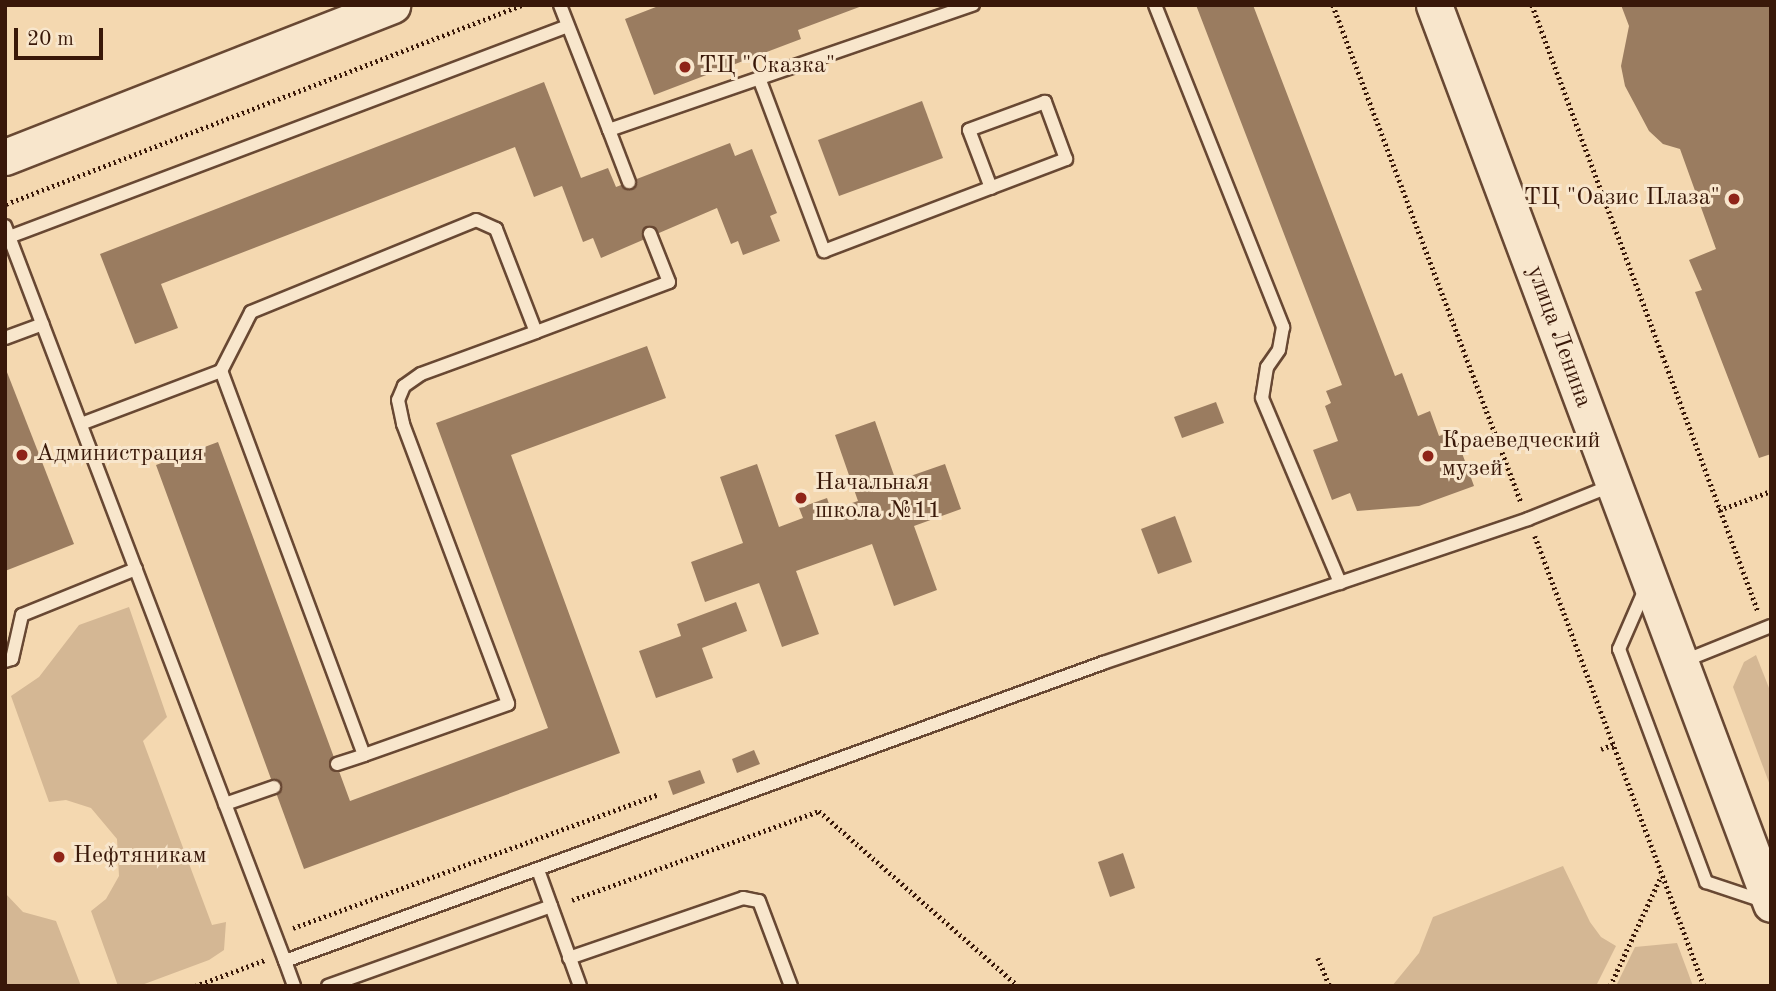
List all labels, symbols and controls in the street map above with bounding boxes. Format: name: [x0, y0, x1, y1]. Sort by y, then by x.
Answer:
scale bar: [18, 14, 107, 58]
text: 20 m: [27, 29, 74, 50]
place label: ТЦ "Сказка": [699, 53, 835, 81]
marker: ТЦ "Сказка": [677, 59, 693, 75]
place label: ТЦ "Оазис Плаза": [1524, 185, 1720, 213]
marker: ТЦ "Оазис Плаза": [1726, 191, 1742, 207]
street label: улица Ленина: [1519, 262, 1597, 412]
place label: Краеведческий музей: [1442, 428, 1600, 484]
place label: Администрация: [36, 441, 204, 469]
marker: Администрация: [14, 447, 30, 463]
marker: Краеведческий музей: [1420, 448, 1436, 464]
place label: Начальная школа №11: [815, 470, 941, 526]
marker: Начальная школа №11: [793, 490, 809, 506]
place label: Нефтяникам: [73, 843, 206, 871]
marker: Нефтяникам: [51, 849, 67, 865]

